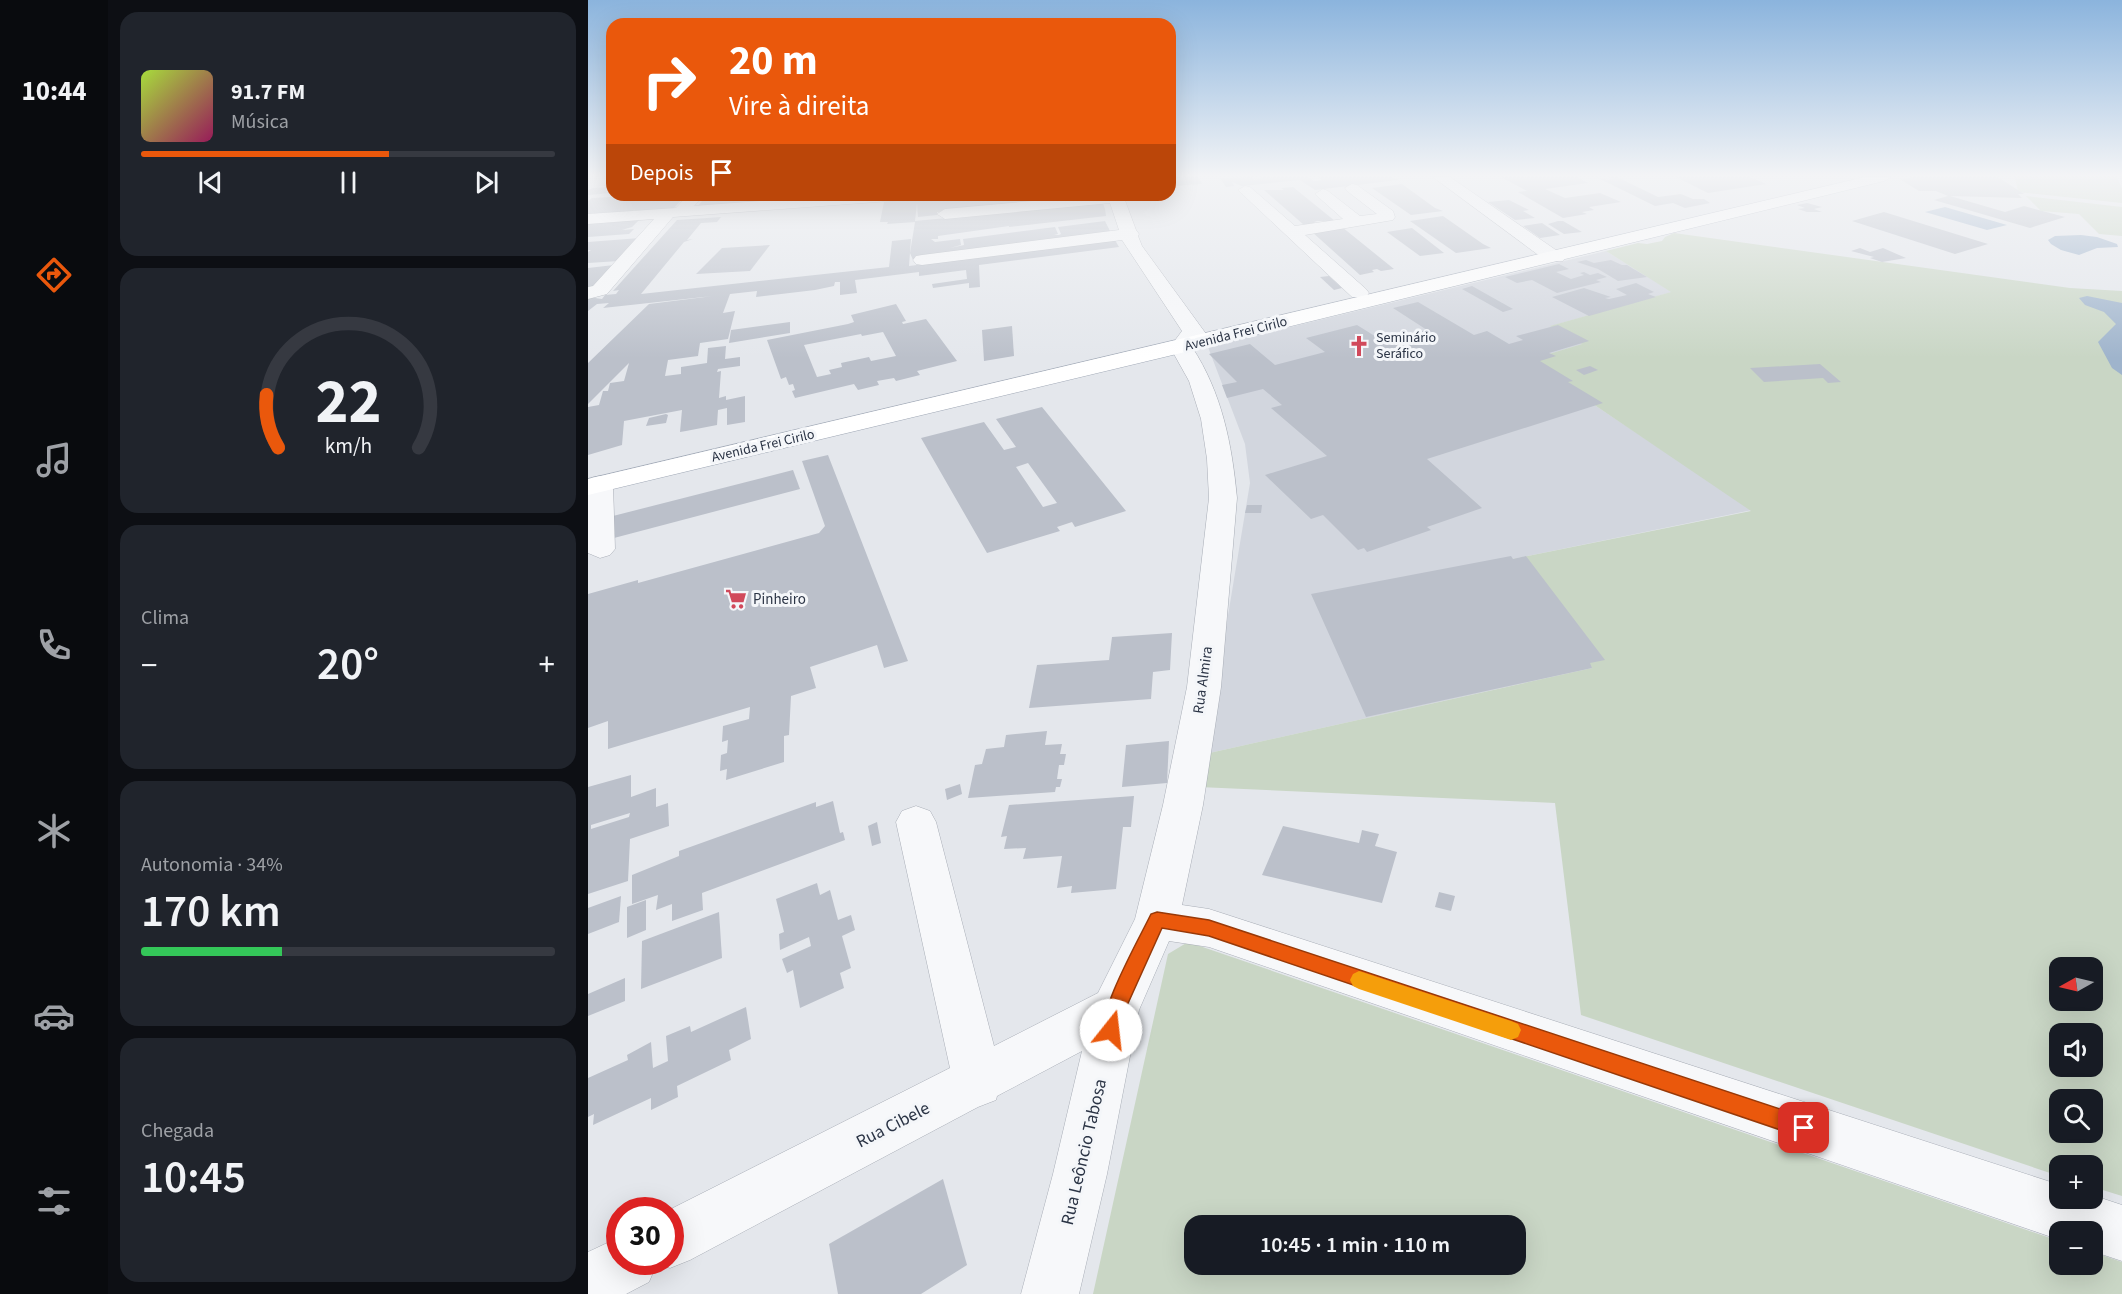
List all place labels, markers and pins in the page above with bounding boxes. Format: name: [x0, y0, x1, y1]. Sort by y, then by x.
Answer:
place label: Seminário Seráfico: [1376, 328, 1436, 364]
church icon: Seminário Seráfico: [1347, 334, 1371, 358]
supermarket icon: Pinheiro: [724, 587, 748, 611]
place label: Pinheiro: [753, 589, 806, 610]
pin: [1778, 1102, 1829, 1153]

